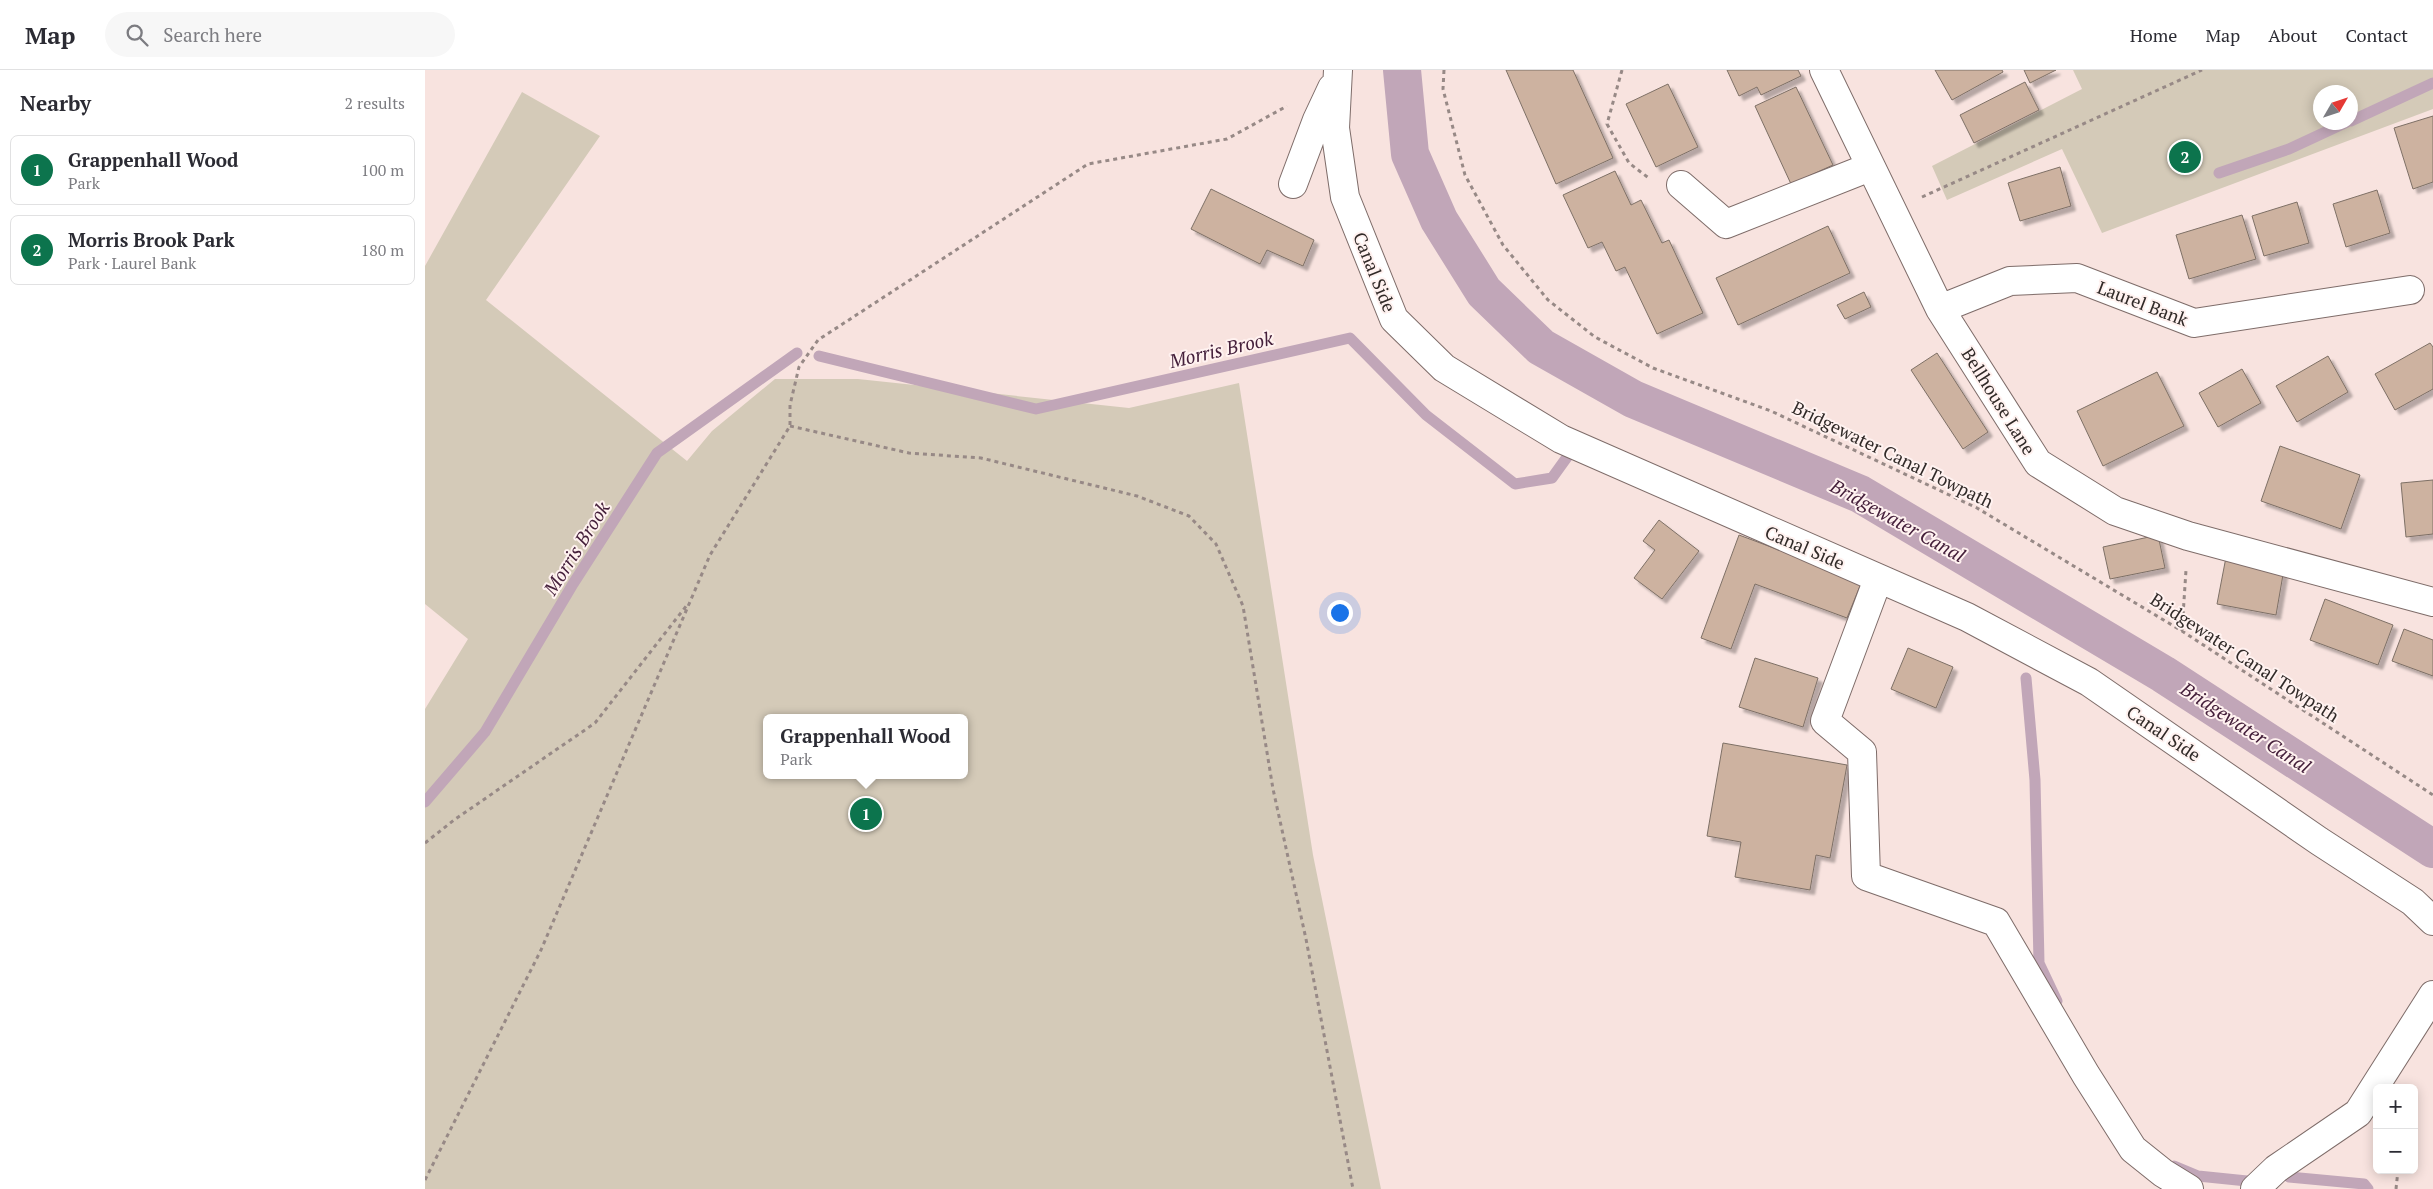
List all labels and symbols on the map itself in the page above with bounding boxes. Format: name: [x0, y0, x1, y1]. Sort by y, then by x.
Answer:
north arrow: [2313, 85, 2358, 130]
pin: 2: [2169, 138, 2201, 176]
street label: Canal Side: [1348, 228, 1402, 316]
street label: Laurel Bank: [2094, 275, 2192, 332]
water label: Morris Brook: [1166, 325, 1276, 373]
street label: Bellhouse Lane: [1957, 343, 2041, 459]
street label: Bridgewater Canal Towpath: [1789, 395, 1998, 513]
water label: Bridgewater Canal: [1825, 472, 1970, 568]
water label: Morris Brook: [537, 496, 615, 600]
street label: Canal Side: [1761, 519, 1849, 575]
street label: Bridgewater Canal Towpath: [2147, 588, 2343, 726]
your location: [1327, 600, 1353, 626]
water label: Bridgewater Canal: [2177, 677, 2315, 777]
street label: Canal Side: [2122, 699, 2206, 767]
pin: 1: [850, 795, 882, 833]

